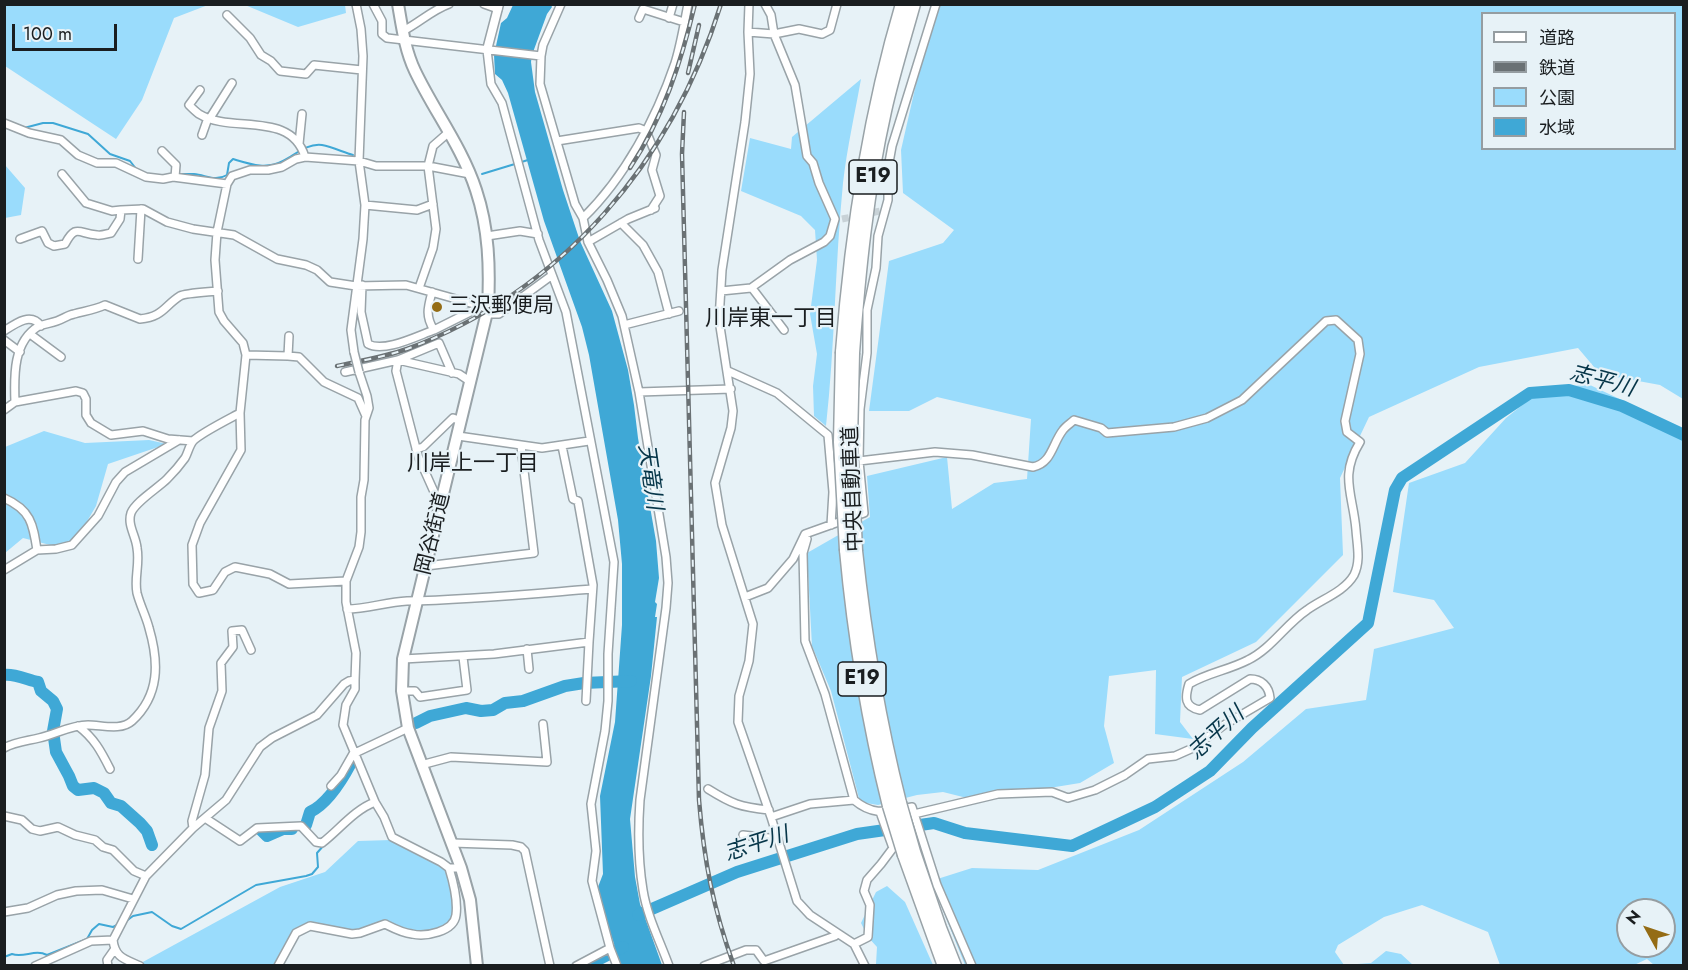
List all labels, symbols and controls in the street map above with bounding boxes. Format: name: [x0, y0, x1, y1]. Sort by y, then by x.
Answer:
scale bar: [15, 12, 120, 50]
legend: [1481, 12, 1676, 150]
text: 100 m: [23, 21, 72, 47]
text: 道路: [1539, 25, 1575, 51]
text: 鉄道: [1539, 55, 1575, 81]
text: 公園: [1539, 85, 1575, 111]
text: 水域: [1539, 115, 1575, 141]
road number: E19: [849, 160, 897, 194]
place label: 三沢郵便局: [449, 294, 554, 320]
marker: 三沢郵便局: [430, 300, 444, 314]
district label: 川岸東一丁目: [705, 307, 837, 333]
water label: 志平川: [1567, 361, 1637, 403]
street label: 中央自動車道: [839, 426, 869, 552]
water label: 天竜川: [631, 442, 667, 512]
district label: 川岸上一丁目: [407, 452, 539, 478]
street label: 岡谷街道: [412, 490, 456, 578]
road number: E19: [838, 662, 886, 696]
water label: 志平川: [1184, 702, 1250, 766]
water label: 志平川: [722, 822, 792, 868]
north arrow: [1616, 898, 1676, 958]
text: N: [1620, 905, 1646, 930]

